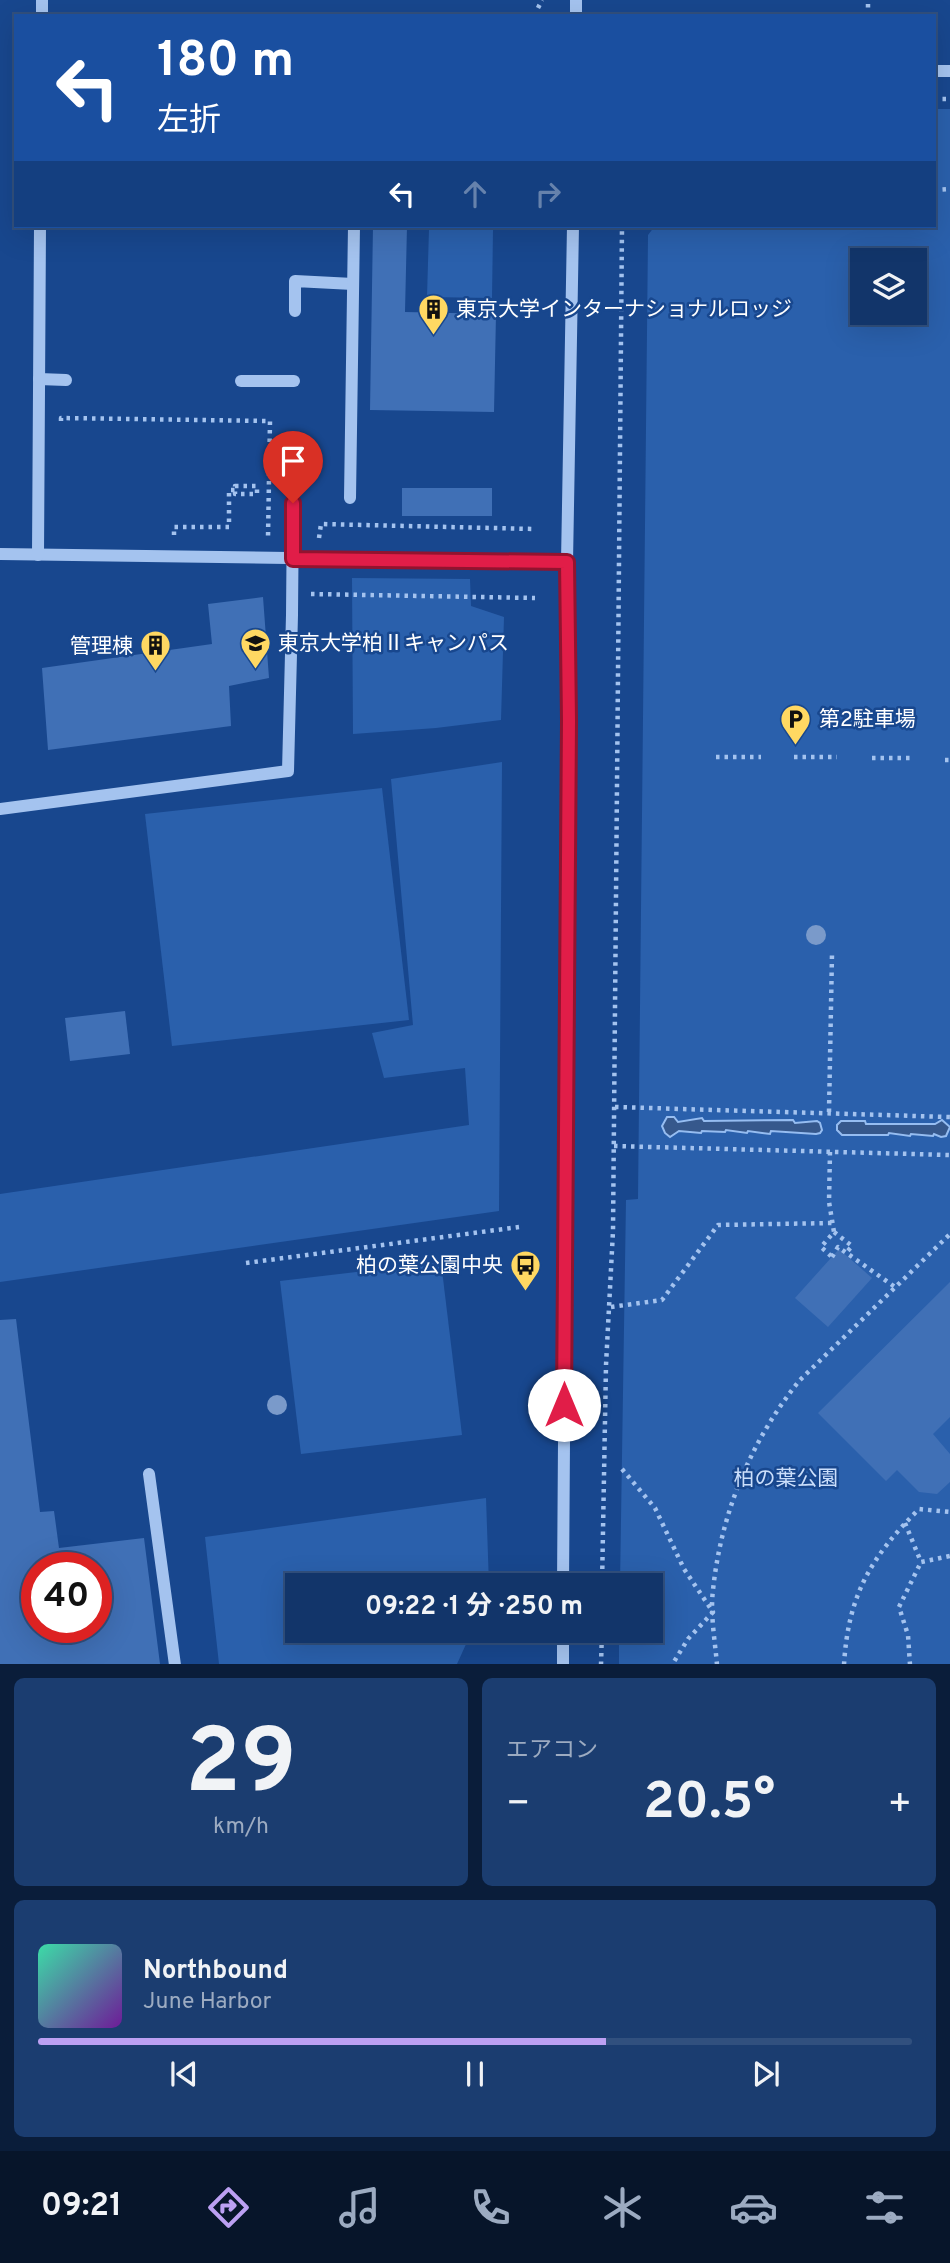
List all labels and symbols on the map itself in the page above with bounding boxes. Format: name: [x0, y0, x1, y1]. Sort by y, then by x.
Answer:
building icon: 東京大学インターナショナルロッジ: [416, 292, 450, 336]
place label: 東京大学インターナショナルロッジ: [456, 297, 792, 324]
pin: [263, 431, 323, 503]
school or university icon: 東京大学柏Ⅱキャンパス: [238, 626, 272, 670]
building icon: 管理棟: [139, 629, 173, 673]
place label: 東京大学柏Ⅱキャンパス: [278, 631, 509, 658]
place label: 管理棟: [70, 634, 133, 661]
parking icon: 第2駐車場: [779, 702, 813, 746]
place label: 第2駐車場: [819, 707, 916, 734]
bus stop icon: 柏の葉公園中央: [509, 1248, 543, 1292]
place label: 柏の葉公園中央: [356, 1253, 503, 1280]
position arrow: [527, 1368, 601, 1442]
park label: 柏の葉公園: [734, 1466, 839, 1493]
speed limit sign: 40: [21, 1552, 112, 1643]

